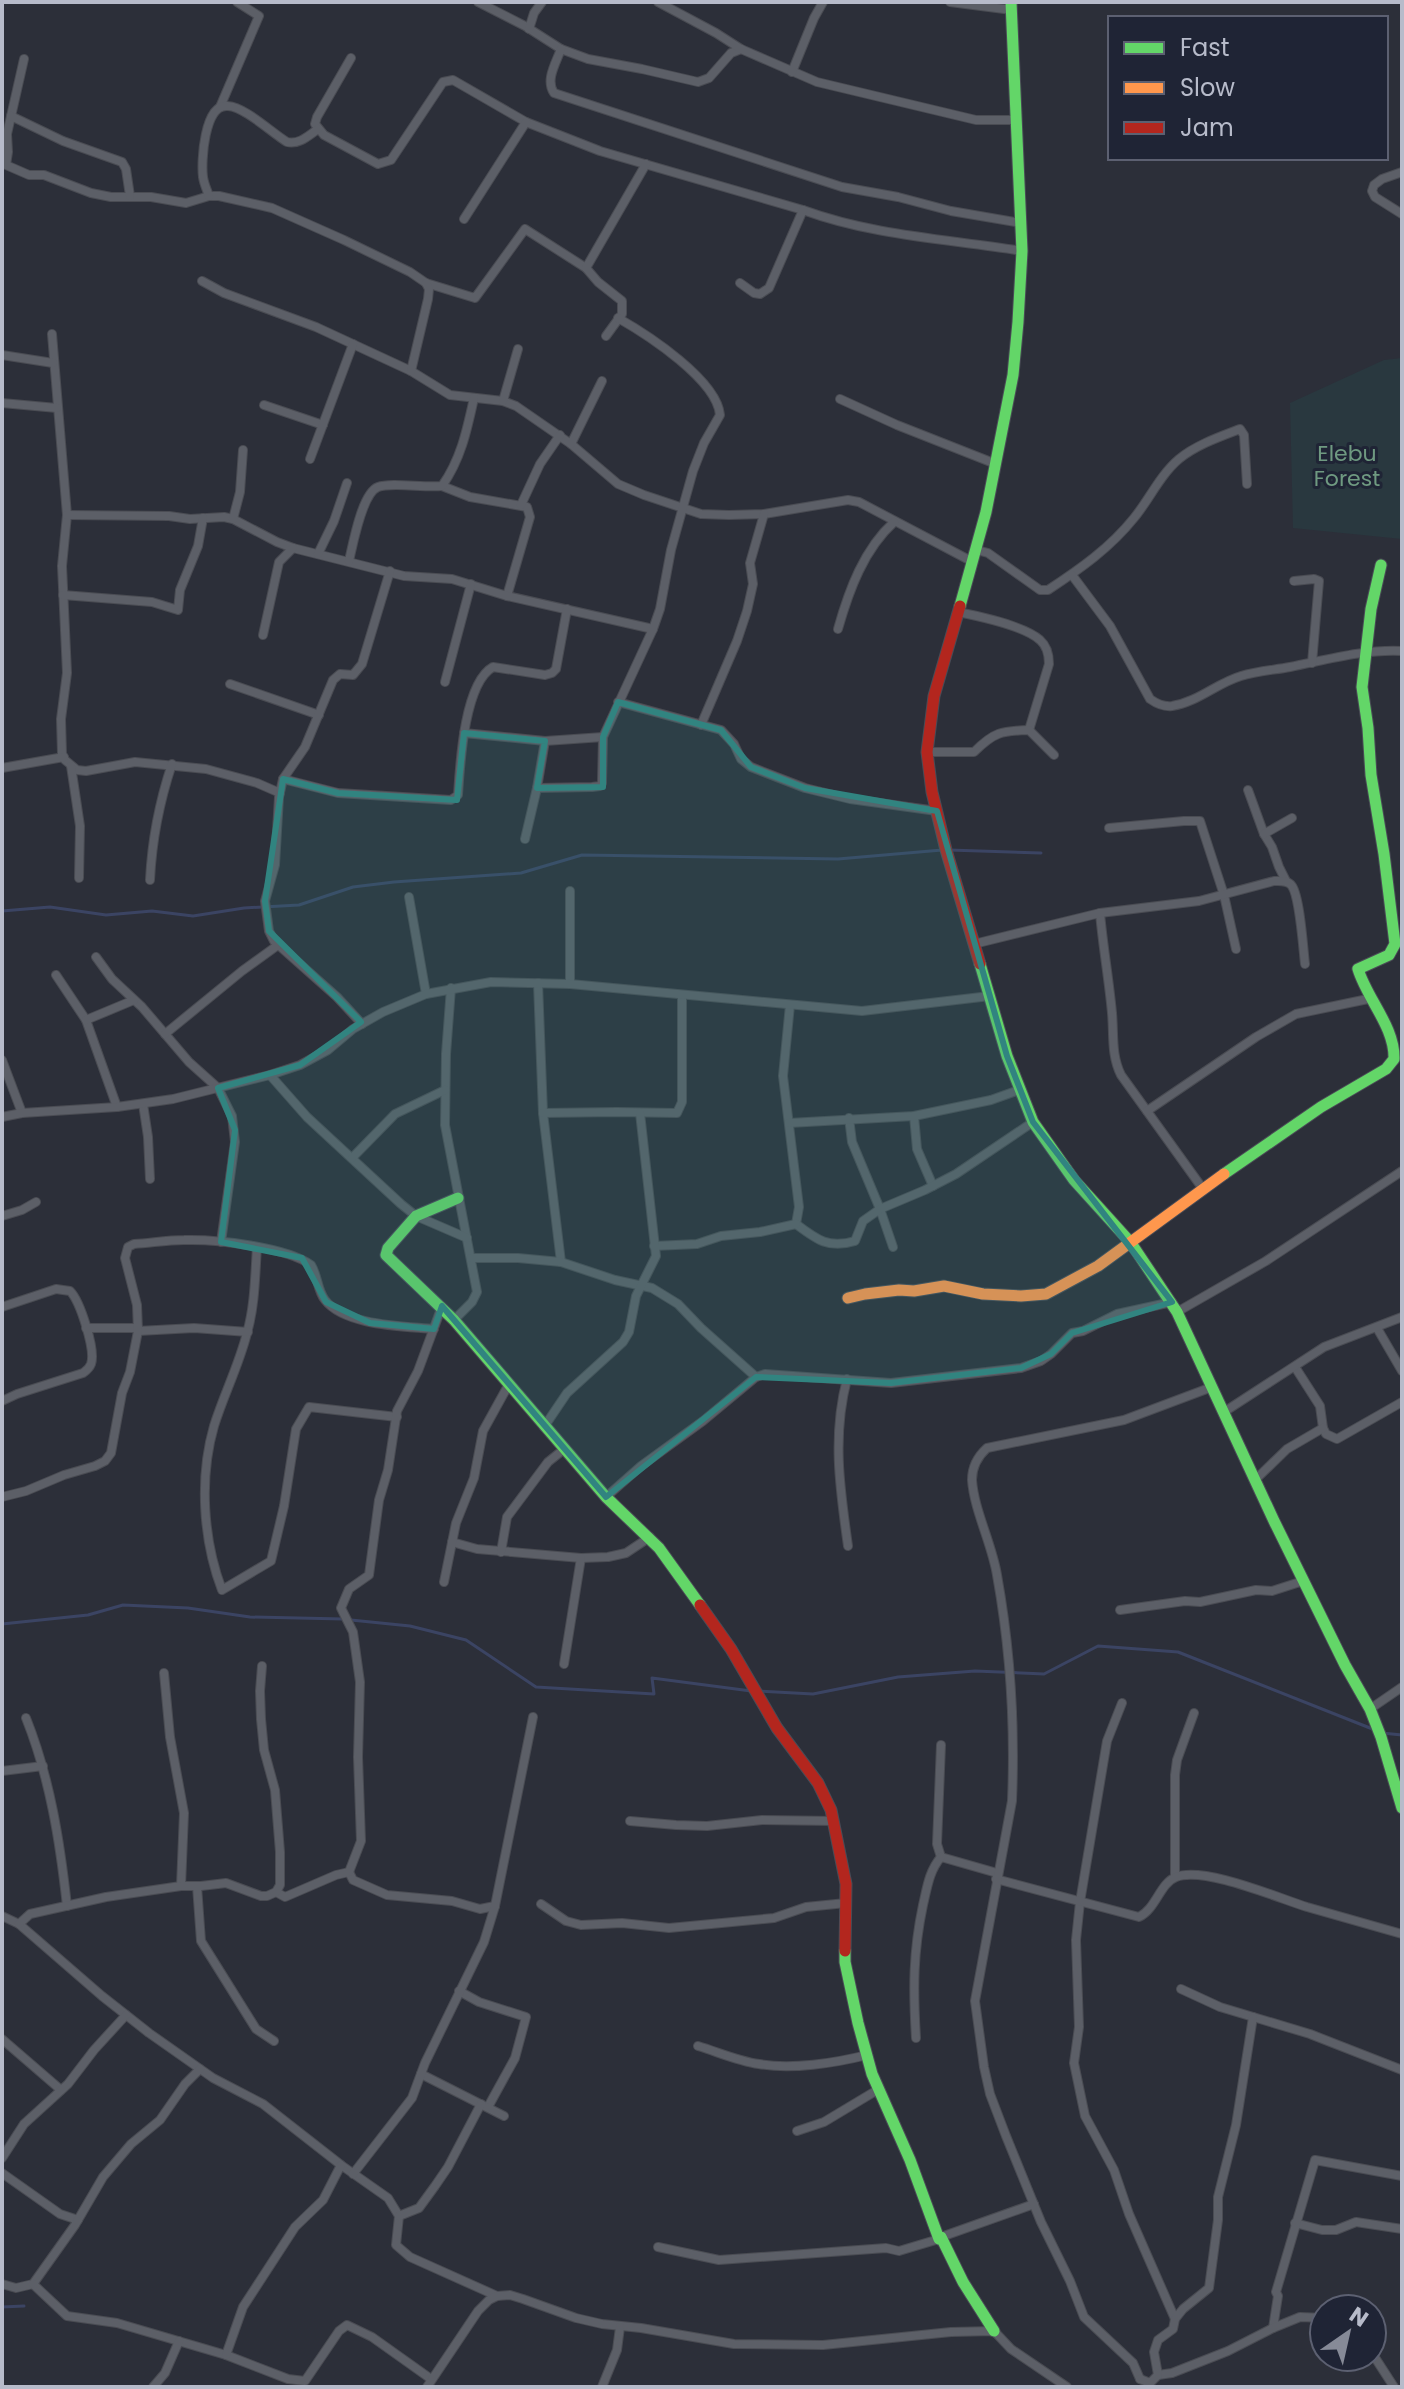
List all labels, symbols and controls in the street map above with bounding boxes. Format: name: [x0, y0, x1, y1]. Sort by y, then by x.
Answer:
legend: [1108, 16, 1388, 160]
text: Fast: [1180, 31, 1230, 64]
text: Slow: [1180, 71, 1235, 104]
text: Jam: [1180, 111, 1234, 144]
park label: Elebu Forest: [1314, 438, 1380, 494]
north arrow: [1308, 2293, 1388, 2373]
text: N: [1343, 2299, 1374, 2334]

